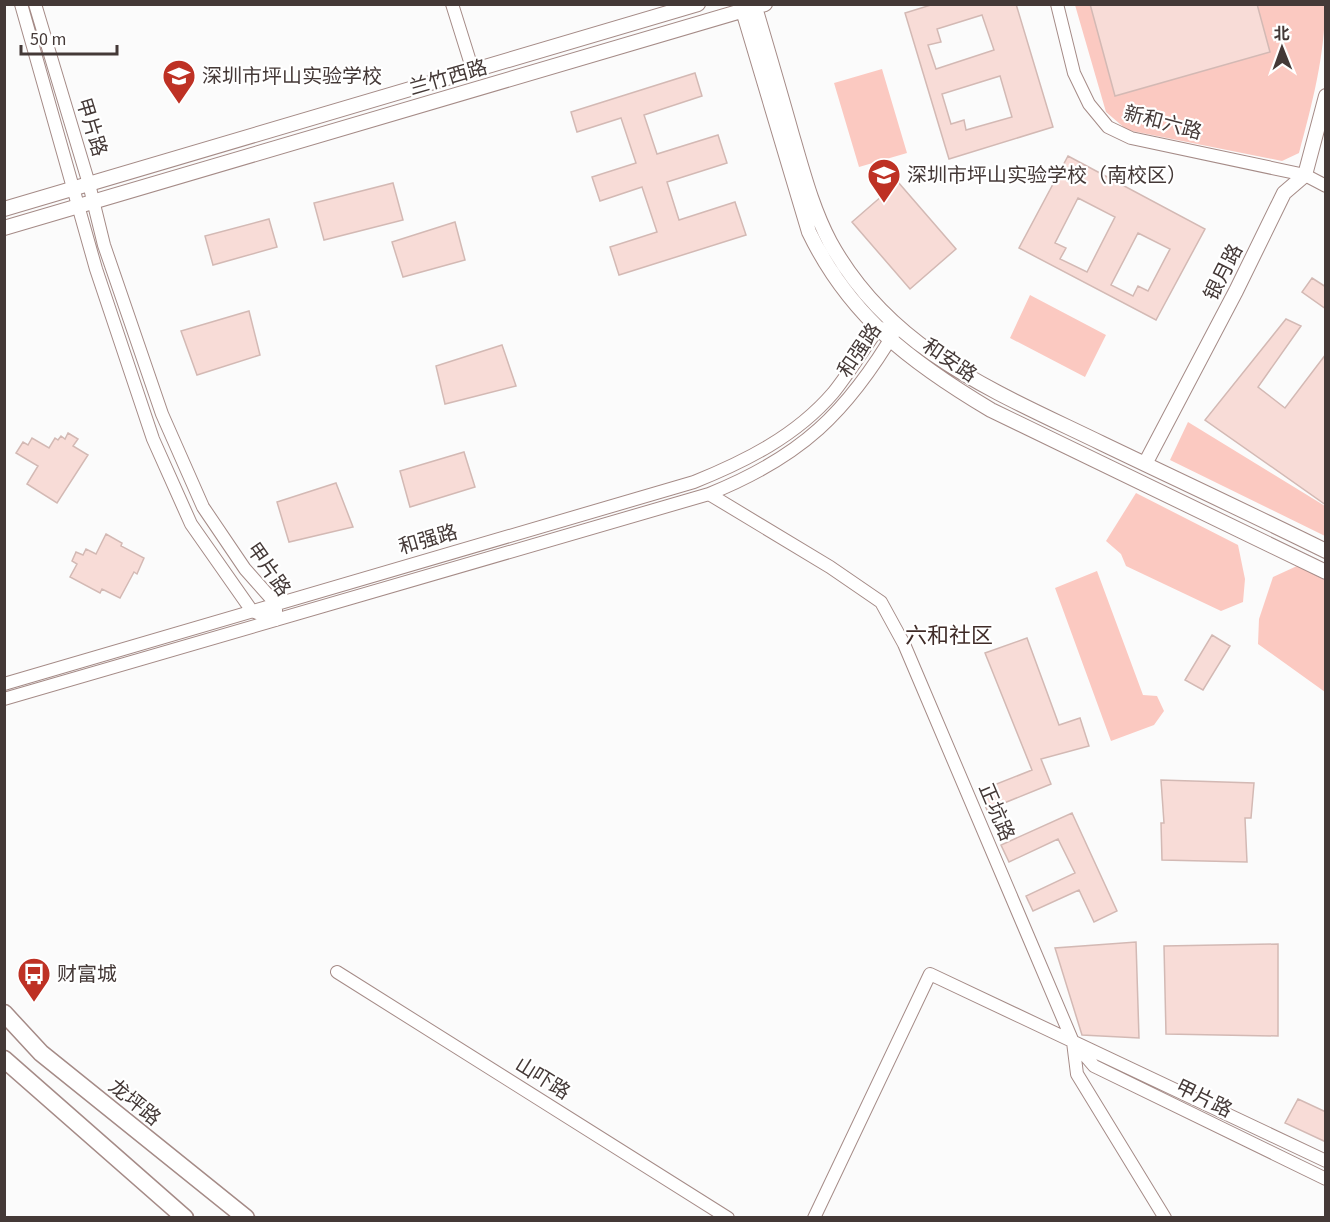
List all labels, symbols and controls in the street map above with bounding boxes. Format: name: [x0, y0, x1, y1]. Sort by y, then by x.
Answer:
scale bar: [21, 18, 117, 56]
north arrow: [1252, 18, 1312, 78]
text: 北: [1274, 23, 1290, 45]
text: 50 m: [30, 27, 66, 52]
street label: 兰竹西路: [406, 53, 491, 102]
school or university icon: 深圳市坪山实验学校: [161, 58, 197, 105]
place label: 深圳市坪山实验学校: [202, 63, 382, 91]
street label: 甲片路: [69, 95, 113, 160]
street label: 新和六路: [1120, 99, 1205, 147]
school or university icon: 深圳市坪山实验学校（南校区）: [866, 157, 902, 204]
place label: 深圳市坪山实验学校（南校区）: [907, 162, 1187, 190]
street label: 银月路: [1198, 239, 1250, 306]
street label: 和强路: [831, 318, 888, 383]
street label: 和安路: [917, 332, 982, 389]
street label: 和强路: [396, 518, 461, 562]
street label: 甲片路: [240, 537, 297, 602]
district label: 六和社区: [905, 620, 993, 652]
street label: 正坑路: [971, 779, 1021, 845]
bus stop icon: 财富城: [16, 956, 52, 1003]
place label: 财富城: [57, 961, 117, 989]
street label: 山吓路: [510, 1051, 575, 1107]
street label: 龙坪路: [102, 1073, 166, 1133]
street label: 甲片路: [1170, 1073, 1237, 1125]

